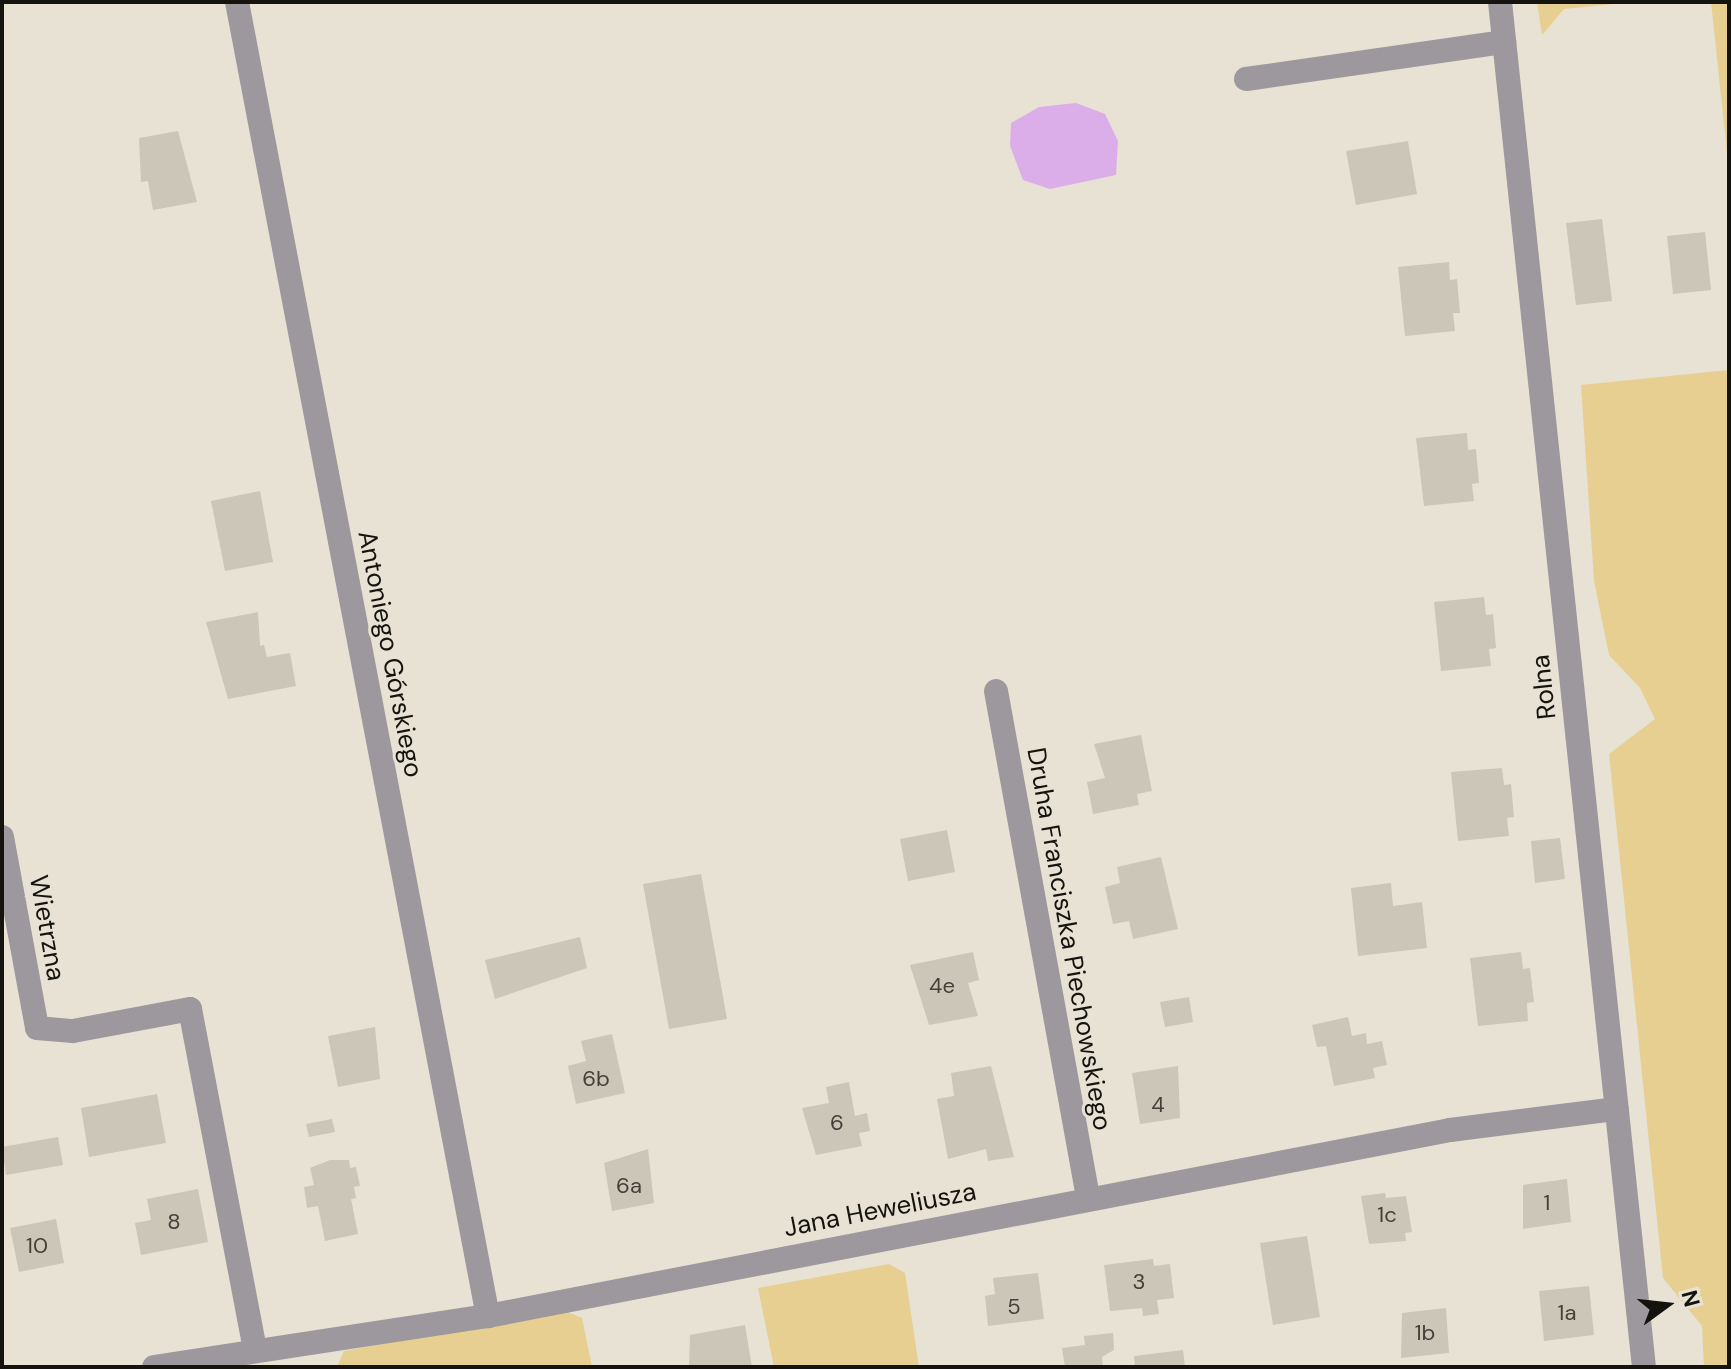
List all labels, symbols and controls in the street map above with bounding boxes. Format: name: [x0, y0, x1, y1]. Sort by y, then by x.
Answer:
street label: Antoniego Górskiego: [351, 528, 429, 780]
street label: Rolna: [1525, 653, 1563, 721]
street label: Druha Franciszka Piechowskiego: [1020, 745, 1118, 1133]
street label: Wietrzna: [22, 873, 72, 983]
house number: 4e: [929, 973, 955, 999]
house number: 6b: [582, 1066, 610, 1092]
house number: 4: [1151, 1092, 1165, 1118]
house number: 6: [830, 1110, 844, 1136]
house number: 6a: [616, 1173, 642, 1199]
street label: Jana Heweliusza: [781, 1176, 979, 1244]
house number: 1: [1544, 1190, 1550, 1216]
house number: 1c: [1377, 1202, 1397, 1228]
house number: 8: [167, 1209, 181, 1235]
house number: 10: [26, 1233, 48, 1259]
north arrow: [1627, 1265, 1707, 1345]
house number: 3: [1132, 1269, 1146, 1295]
text: N: [1675, 1287, 1707, 1310]
house number: 5: [1007, 1294, 1021, 1320]
house number: 1a: [1558, 1300, 1576, 1326]
house number: 1b: [1415, 1320, 1435, 1346]

